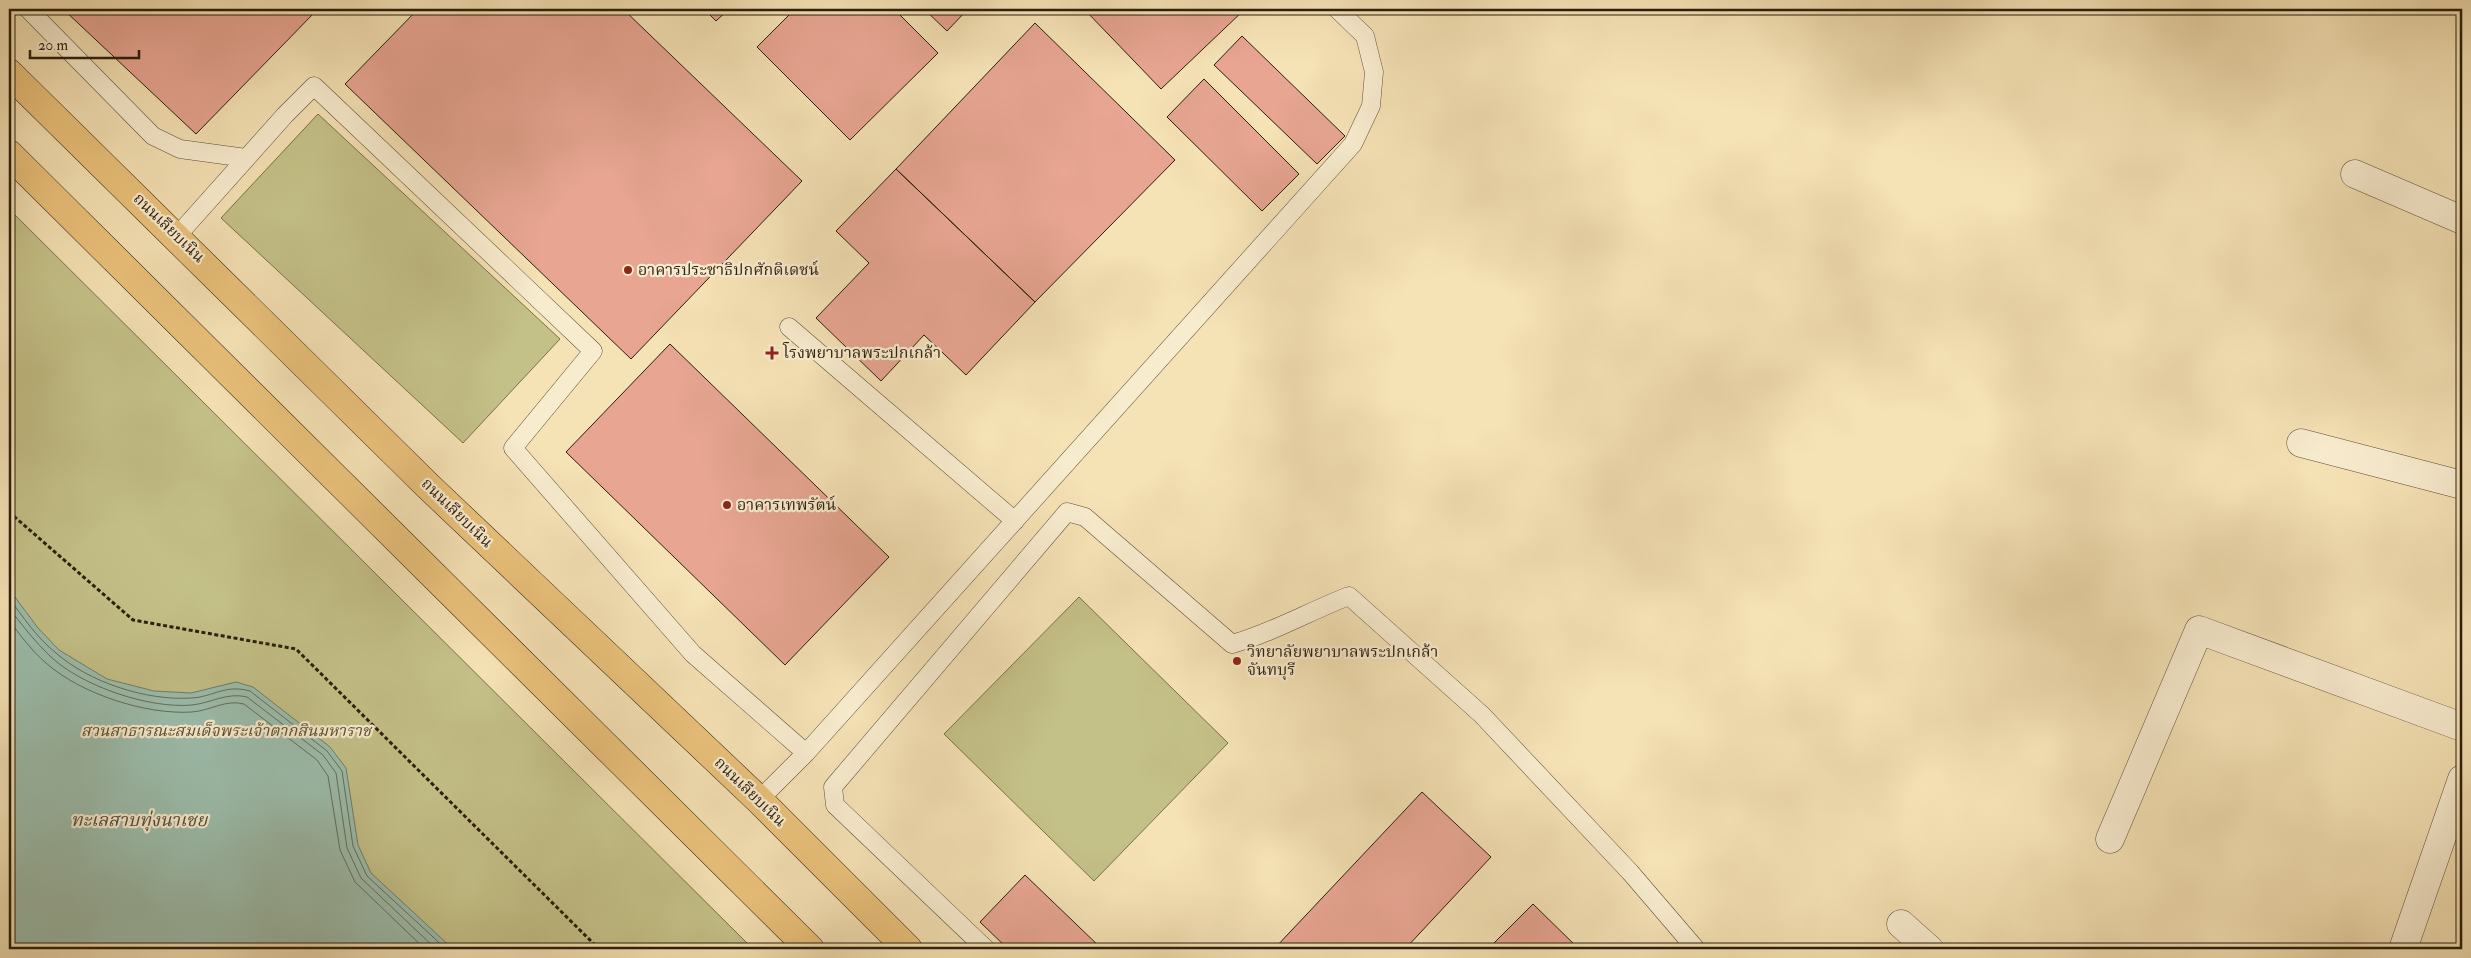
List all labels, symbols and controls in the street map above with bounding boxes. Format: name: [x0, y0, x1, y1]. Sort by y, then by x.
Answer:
scale bar: [30, 28, 139, 60]
text: 20 m: [38, 36, 68, 55]
street label: ถนนเลียบเนิน: [129, 189, 209, 267]
place label: อาคารประชาธิปกศักดิเดชน์: [638, 260, 819, 280]
marker: อาคารประชาธิปกศักดิเดชน์: [622, 264, 634, 276]
place label: โรงพยาบาลพระปกเกล้า: [782, 342, 941, 363]
marker: โรงพยาบาลพระปกเกล้า: [765, 346, 779, 360]
street label: ถนนเลียบเนิน: [417, 474, 497, 552]
place label: อาคารเทพรัตน์: [737, 495, 836, 515]
marker: อาคารเทพรัตน์: [721, 499, 733, 511]
place label: วิทยาลัยพยาบาลพระปกเกล้า จันทบุรี: [1247, 642, 1438, 681]
marker: วิทยาลัยพยาบาลพระปกเกล้า จันทบุรี: [1231, 655, 1243, 667]
park label: สวนสาธารณะสมเด็จพระเจ้าตากสินมหาราช: [81, 721, 373, 741]
street label: ถนนเลียบเนิน: [710, 753, 790, 831]
water label: ทะเลสาบทุ่งนาเชย: [71, 809, 209, 832]

